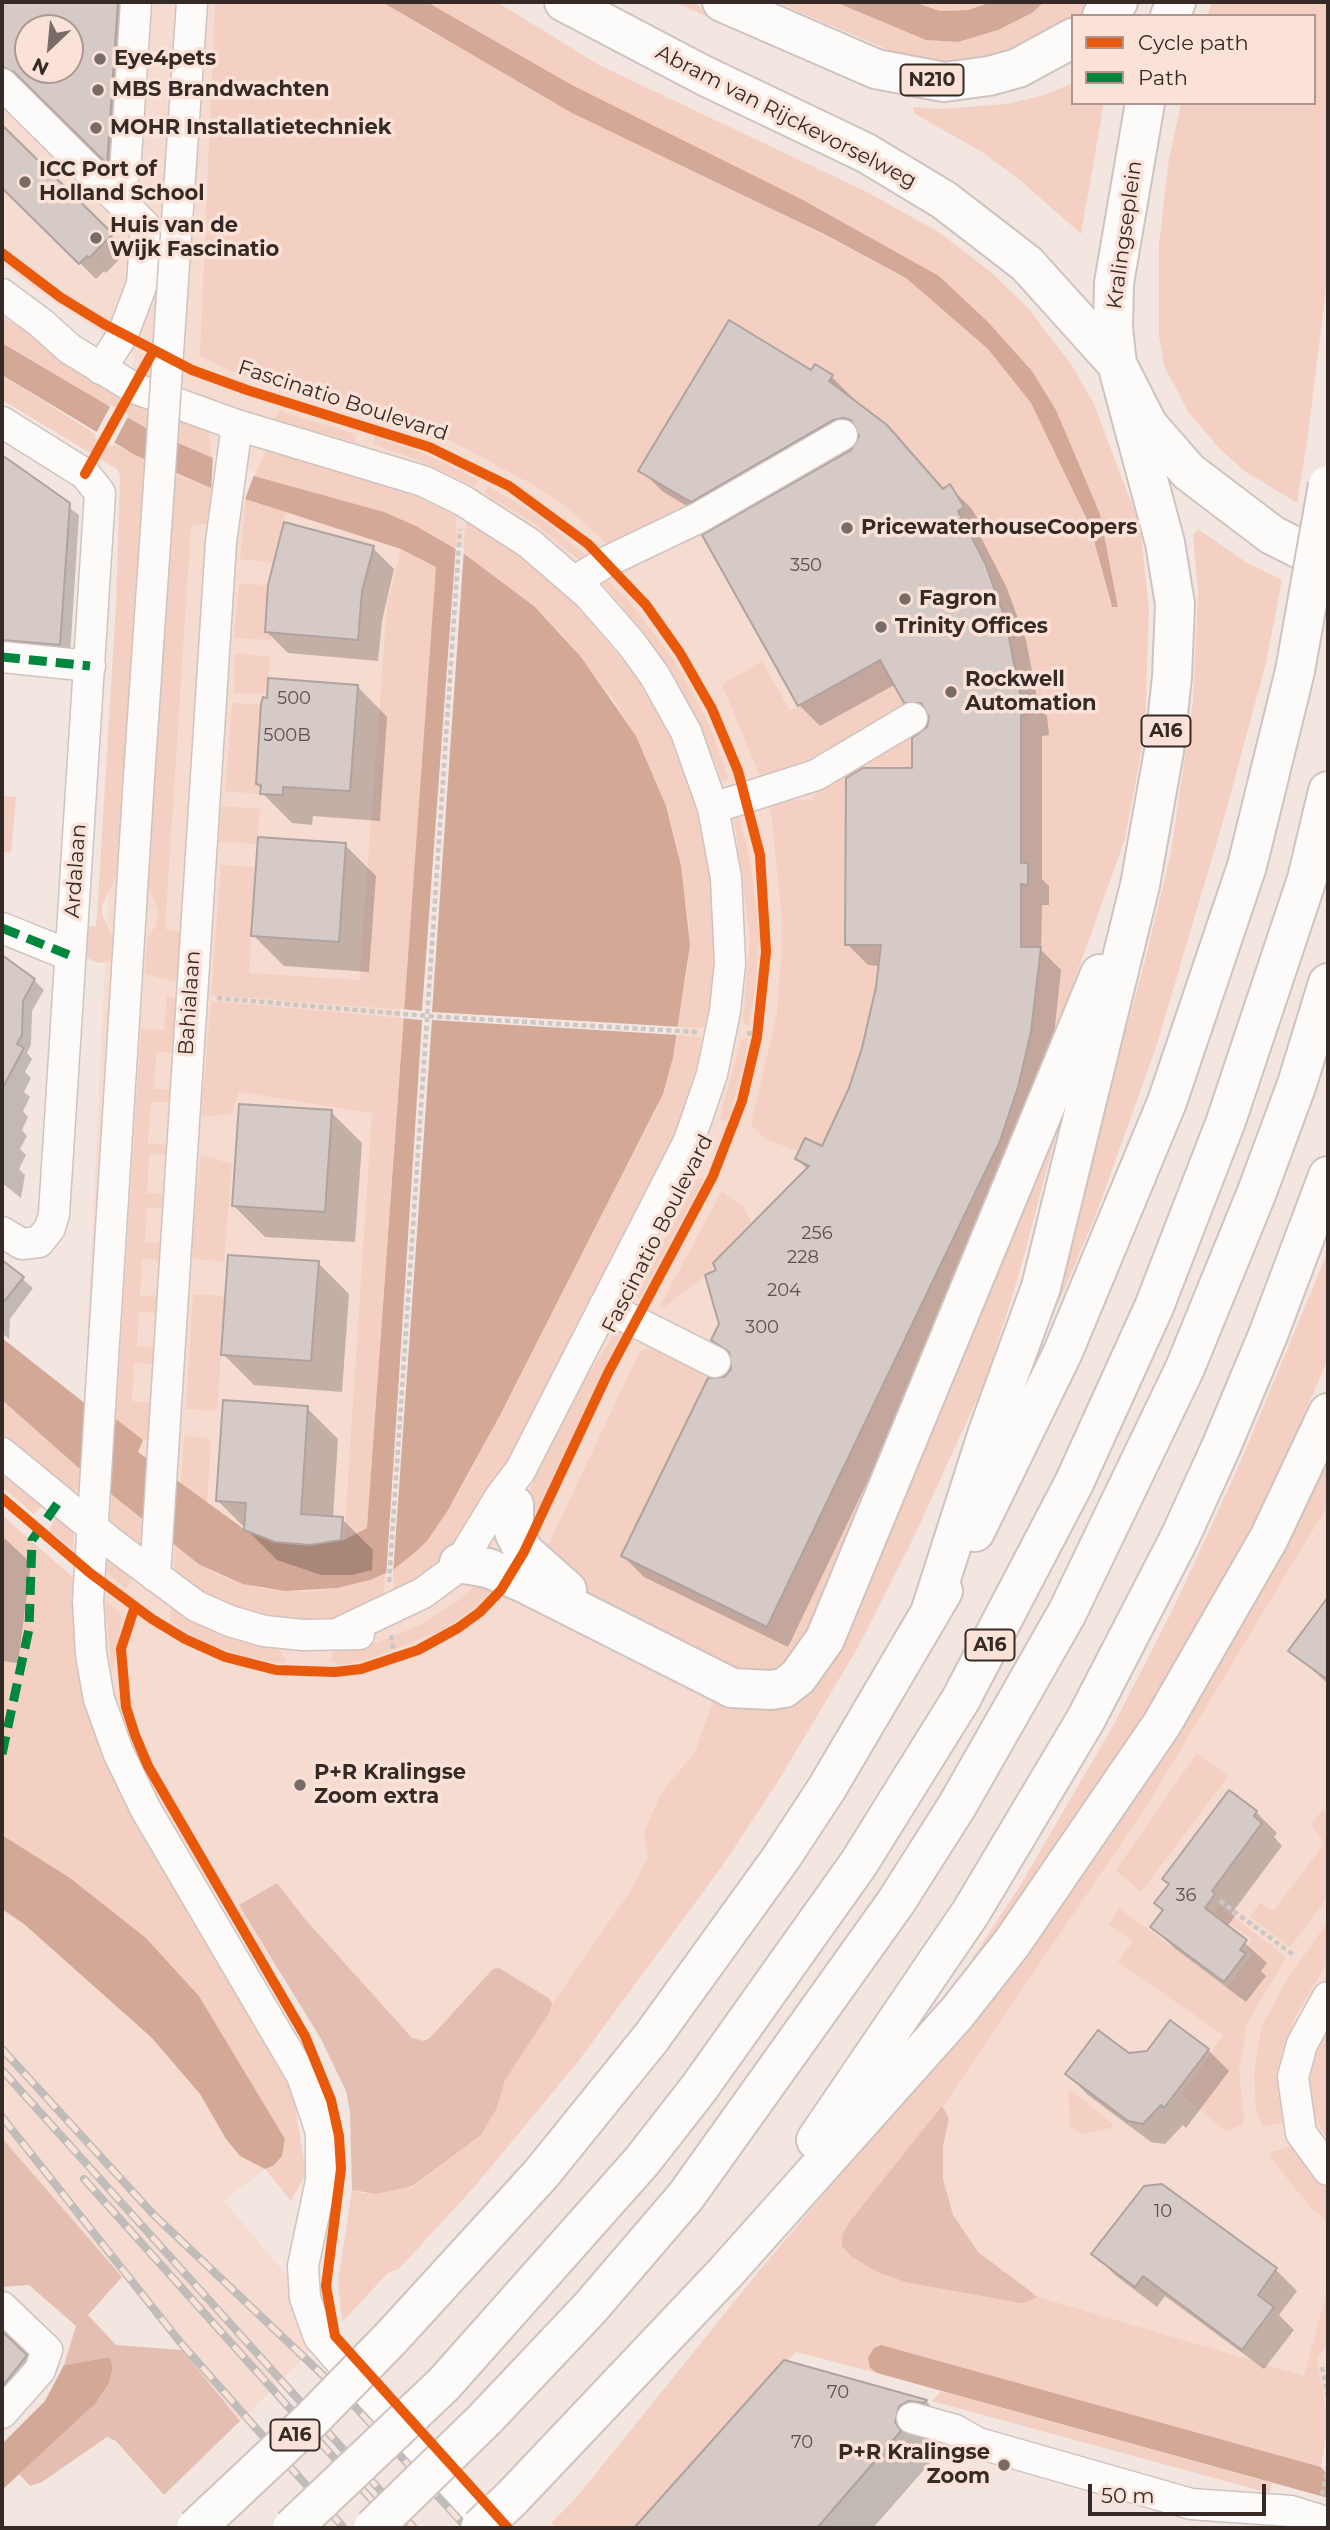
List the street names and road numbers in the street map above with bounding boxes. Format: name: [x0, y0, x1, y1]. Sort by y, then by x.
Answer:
street label: Abram van Rijckevorselweg: [651, 40, 921, 194]
road number: N210: [900, 64, 964, 96]
street label: Kralingseplein: [1102, 159, 1148, 311]
street label: Fascinatio Boulevard: [235, 355, 451, 447]
road number: A16: [1142, 716, 1190, 746]
street label: Ardalaan: [60, 823, 92, 919]
street label: Bahialaan: [174, 950, 206, 1056]
street label: Fascinatio Boulevard: [597, 1131, 719, 1337]
road number: A16: [965, 1630, 1014, 1660]
road number: A16: [270, 2420, 320, 2450]

